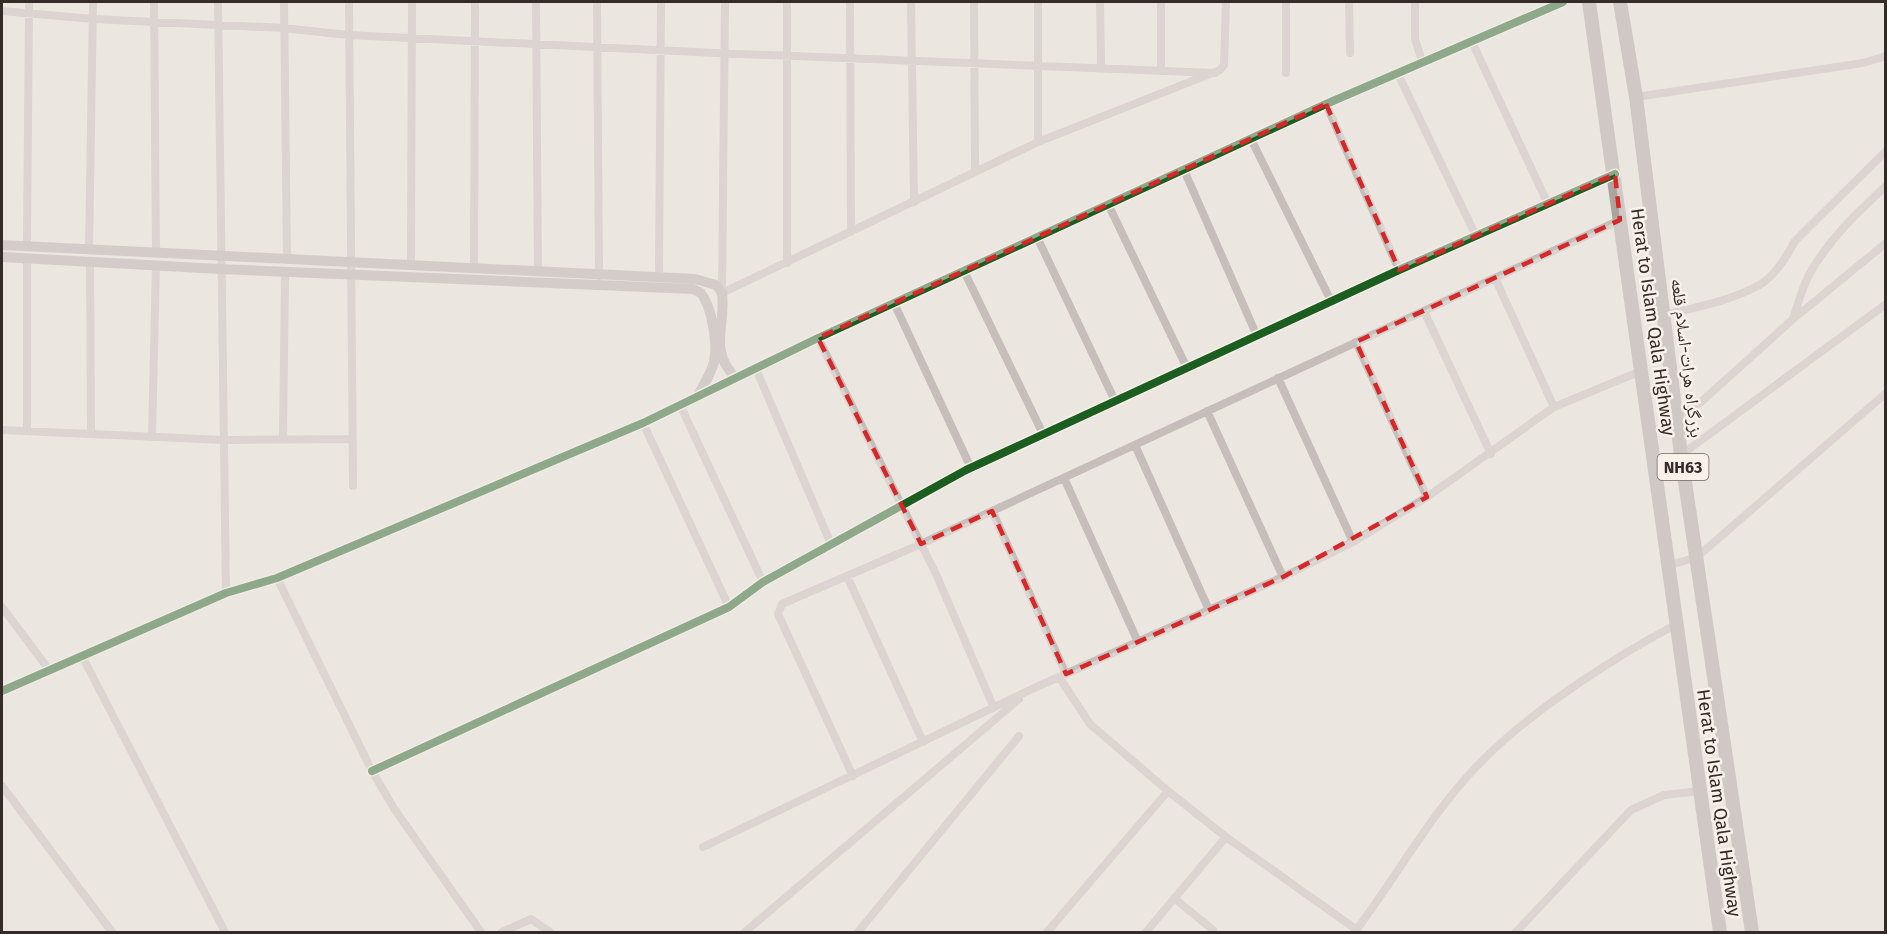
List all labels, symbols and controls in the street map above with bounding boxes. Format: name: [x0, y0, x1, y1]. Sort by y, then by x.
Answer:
street label: Herat to Islam Qala Highway: [1626, 207, 1680, 437]
street label: بزرگراه هرات-اسلام قلعه: [1665, 277, 1708, 439]
road number: NH63: [1658, 454, 1708, 480]
street label: Herat to Islam Qala Highway: [1692, 688, 1746, 918]

